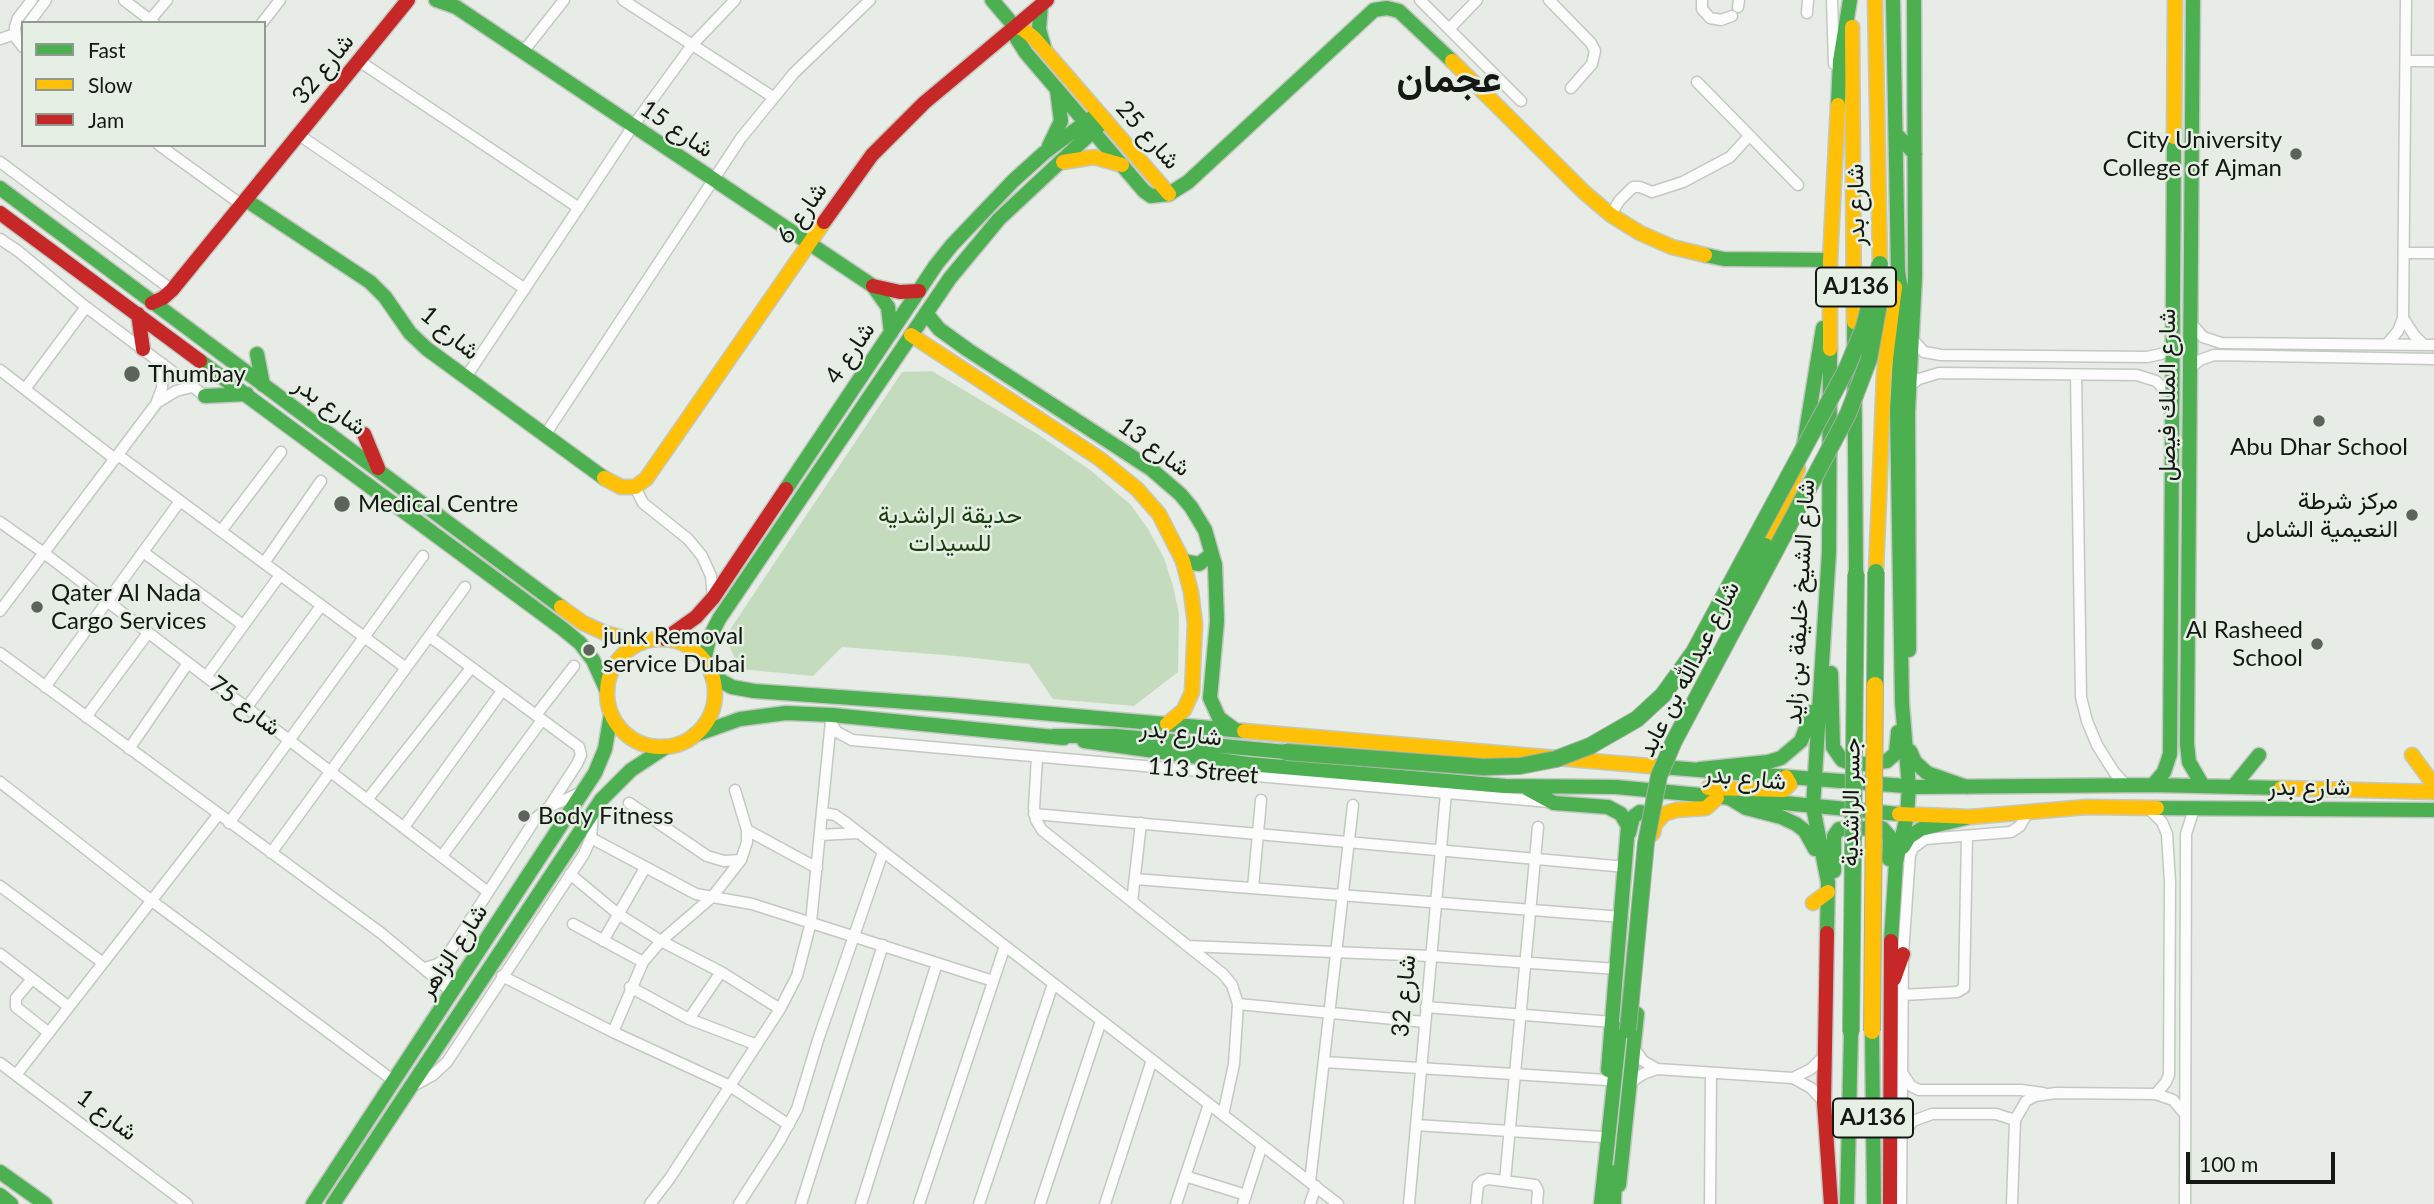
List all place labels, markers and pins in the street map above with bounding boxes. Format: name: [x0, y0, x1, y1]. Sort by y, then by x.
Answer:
place label: City University College of Ajman: [2103, 126, 2282, 182]
marker: City University College of Ajman: [2288, 146, 2304, 162]
place label: Thumbay: [148, 360, 246, 388]
marker: Thumbay: [122, 364, 142, 384]
marker: Abu Dhar School: [2311, 413, 2327, 429]
place label: Abu Dhar School: [2230, 433, 2408, 461]
place label: مركز شرطة النعيمية الشامل: [2246, 487, 2398, 543]
place label: Medical Centre: [358, 490, 518, 518]
marker: Medical Centre: [332, 494, 352, 514]
marker: مركز شرطة النعيمية الشامل: [2404, 507, 2420, 523]
place label: Qater Al Nada Cargo Services: [51, 579, 206, 635]
marker: Qater Al Nada Cargo Services: [29, 599, 45, 615]
place label: Al Rasheed School: [2186, 616, 2303, 672]
place label: junk Removal service Dubai: [603, 622, 746, 678]
marker: Al Rasheed School: [2309, 636, 2325, 652]
marker: junk Removal service Dubai: [581, 642, 597, 658]
place label: Body Fitness: [538, 802, 674, 830]
marker: Body Fitness: [516, 808, 532, 824]

